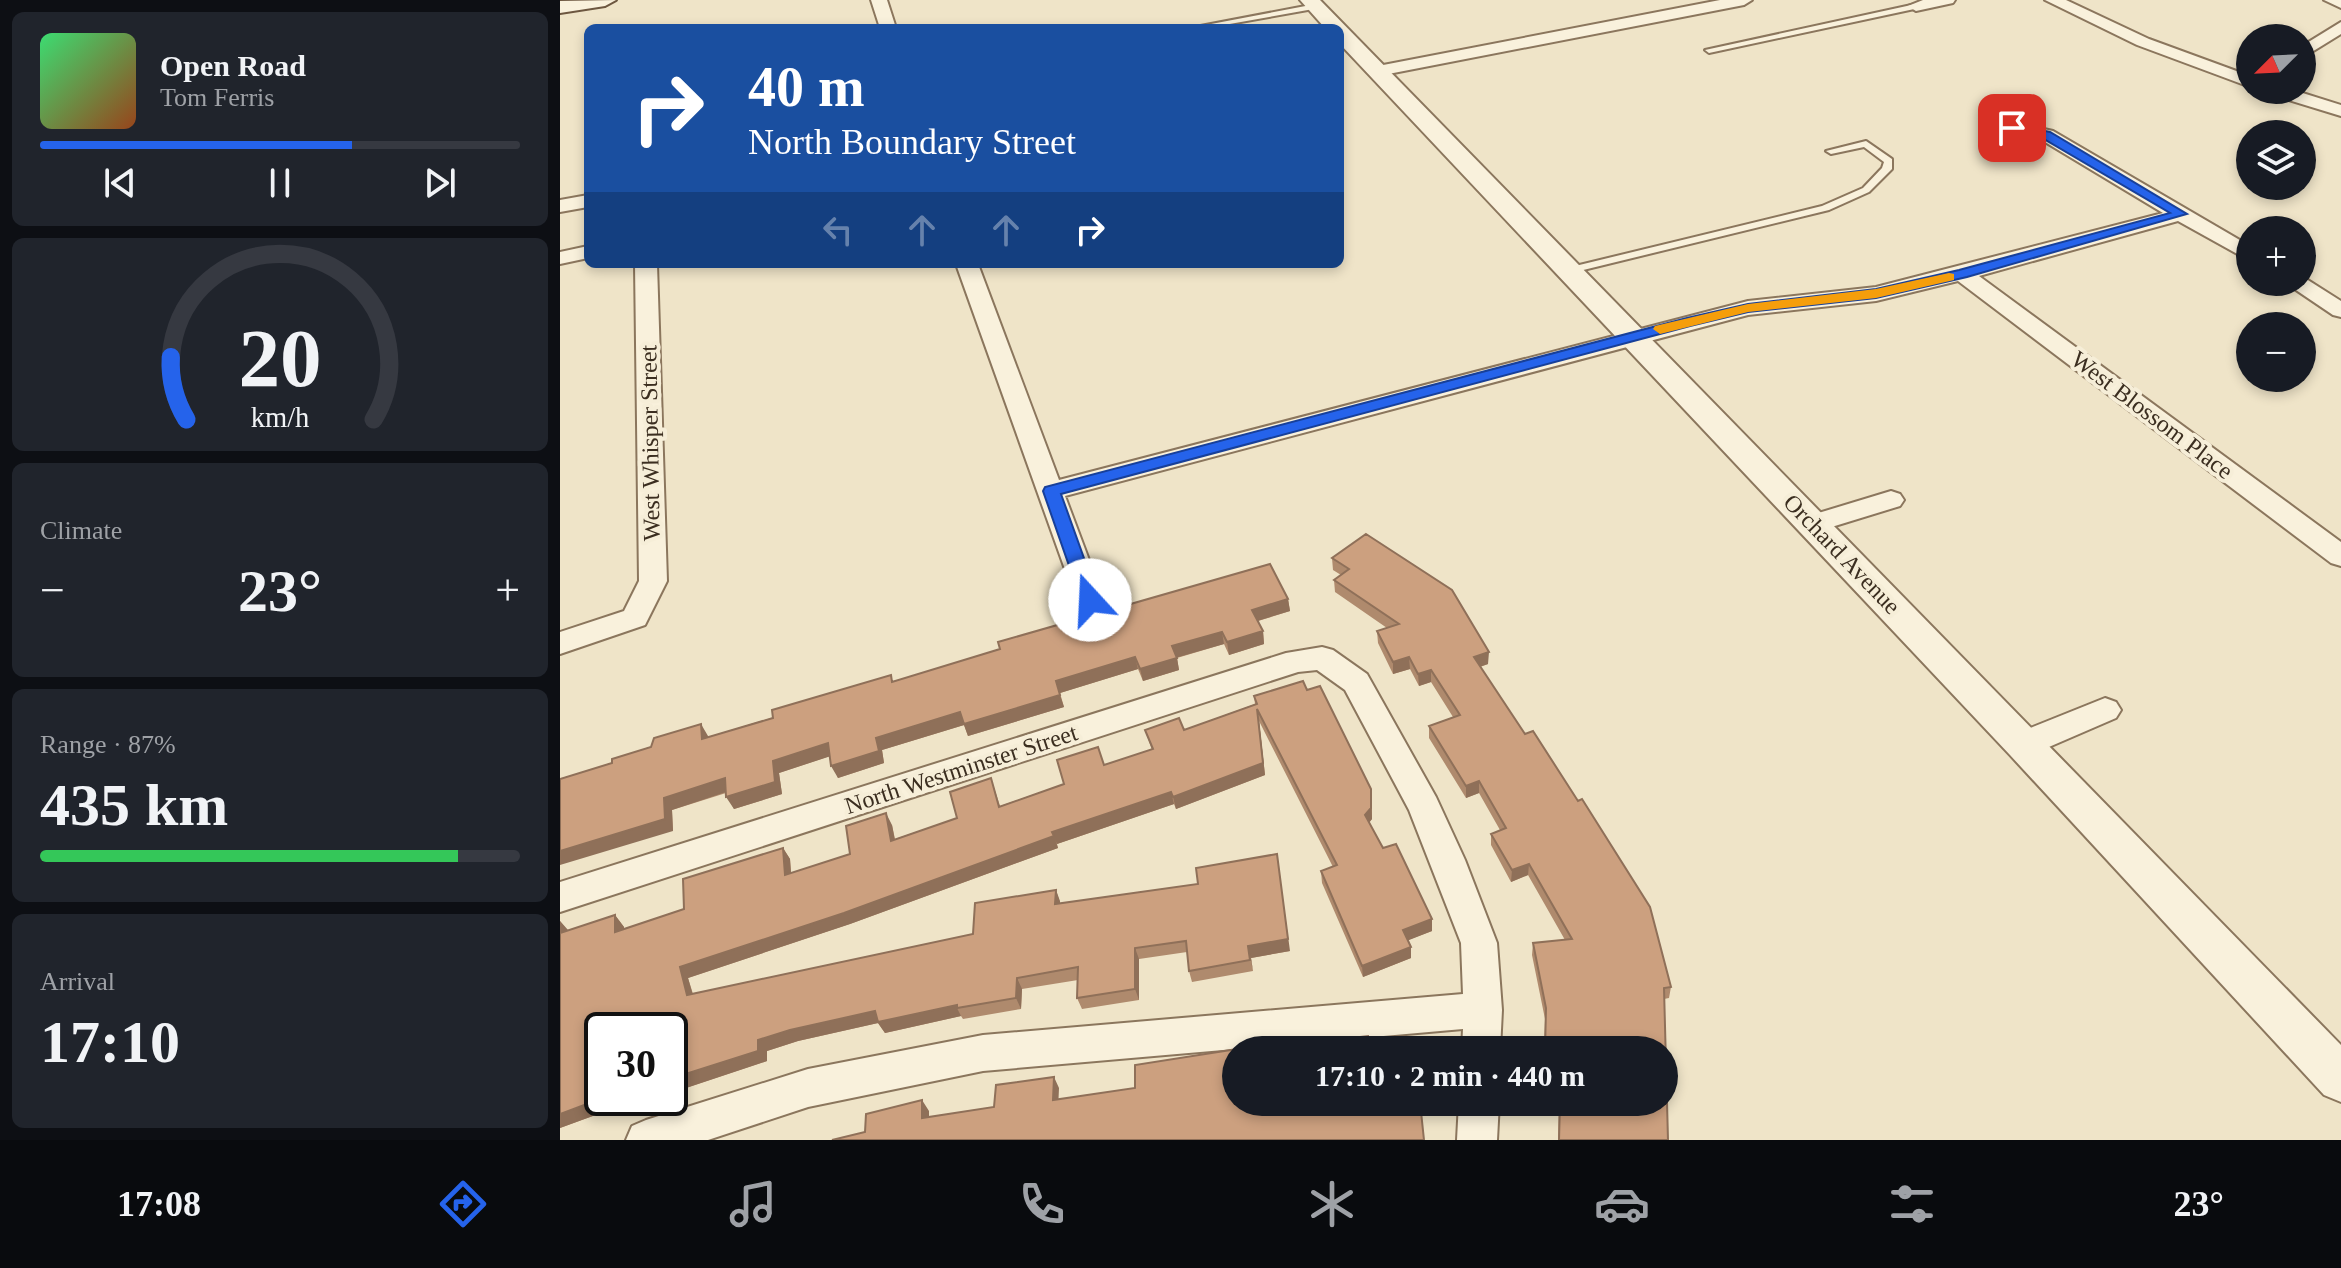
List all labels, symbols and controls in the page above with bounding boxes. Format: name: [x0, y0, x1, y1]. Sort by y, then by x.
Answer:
north arrow: [2236, 24, 2316, 104]
map controls: [2236, 24, 2316, 392]
text: Open Road: [160, 49, 306, 82]
icon: right: [616, 56, 720, 160]
text: 40 m: [748, 56, 865, 118]
text: Tom Ferris: [160, 83, 274, 112]
pin: [1978, 94, 2046, 162]
icon: arrive: [1990, 106, 2034, 150]
button: layers: [2236, 120, 2316, 200]
text: North Boundary Street: [748, 122, 1076, 162]
icon: previous: [98, 161, 142, 205]
icon: pause: [258, 161, 302, 205]
icon: next: [418, 161, 462, 205]
icon: left: [816, 208, 860, 252]
icon: ahead: [900, 208, 944, 252]
icon: ahead: [984, 208, 1028, 252]
icon: right: [1068, 208, 1112, 252]
button: +: [2236, 216, 2316, 296]
text: 20: [238, 312, 322, 404]
button: −: [2236, 312, 2316, 392]
street label: West Whisper Street: [635, 344, 665, 541]
street label: West Blossom Place: [2066, 346, 2238, 484]
text: km/h: [251, 403, 309, 434]
street label: Orchard Avenue: [1778, 489, 1906, 619]
text: Climate: [40, 516, 122, 545]
text: 23°: [238, 558, 322, 624]
position arrow: [1048, 558, 1132, 642]
text: −: [40, 566, 65, 615]
text: +: [495, 566, 520, 615]
street label: North Westminster Street: [841, 719, 1081, 819]
text: Range · 87%: [40, 730, 176, 759]
text: 435 km: [40, 772, 228, 838]
text: Arrival: [40, 967, 115, 996]
text: 17:10: [40, 1009, 180, 1075]
speed limit sign: 30: [584, 1012, 688, 1116]
text: 17:10 · 2 min · 440 m: [1315, 1059, 1585, 1092]
icon: directions: [435, 1176, 491, 1232]
icon: music: [725, 1176, 781, 1232]
icon: phone: [1014, 1176, 1070, 1232]
icon: climate: [1304, 1176, 1360, 1232]
icon: car: [1594, 1176, 1650, 1232]
icon: filters: [1884, 1176, 1940, 1232]
text: 17:08: [117, 1184, 201, 1224]
text: 23°: [2174, 1184, 2224, 1224]

